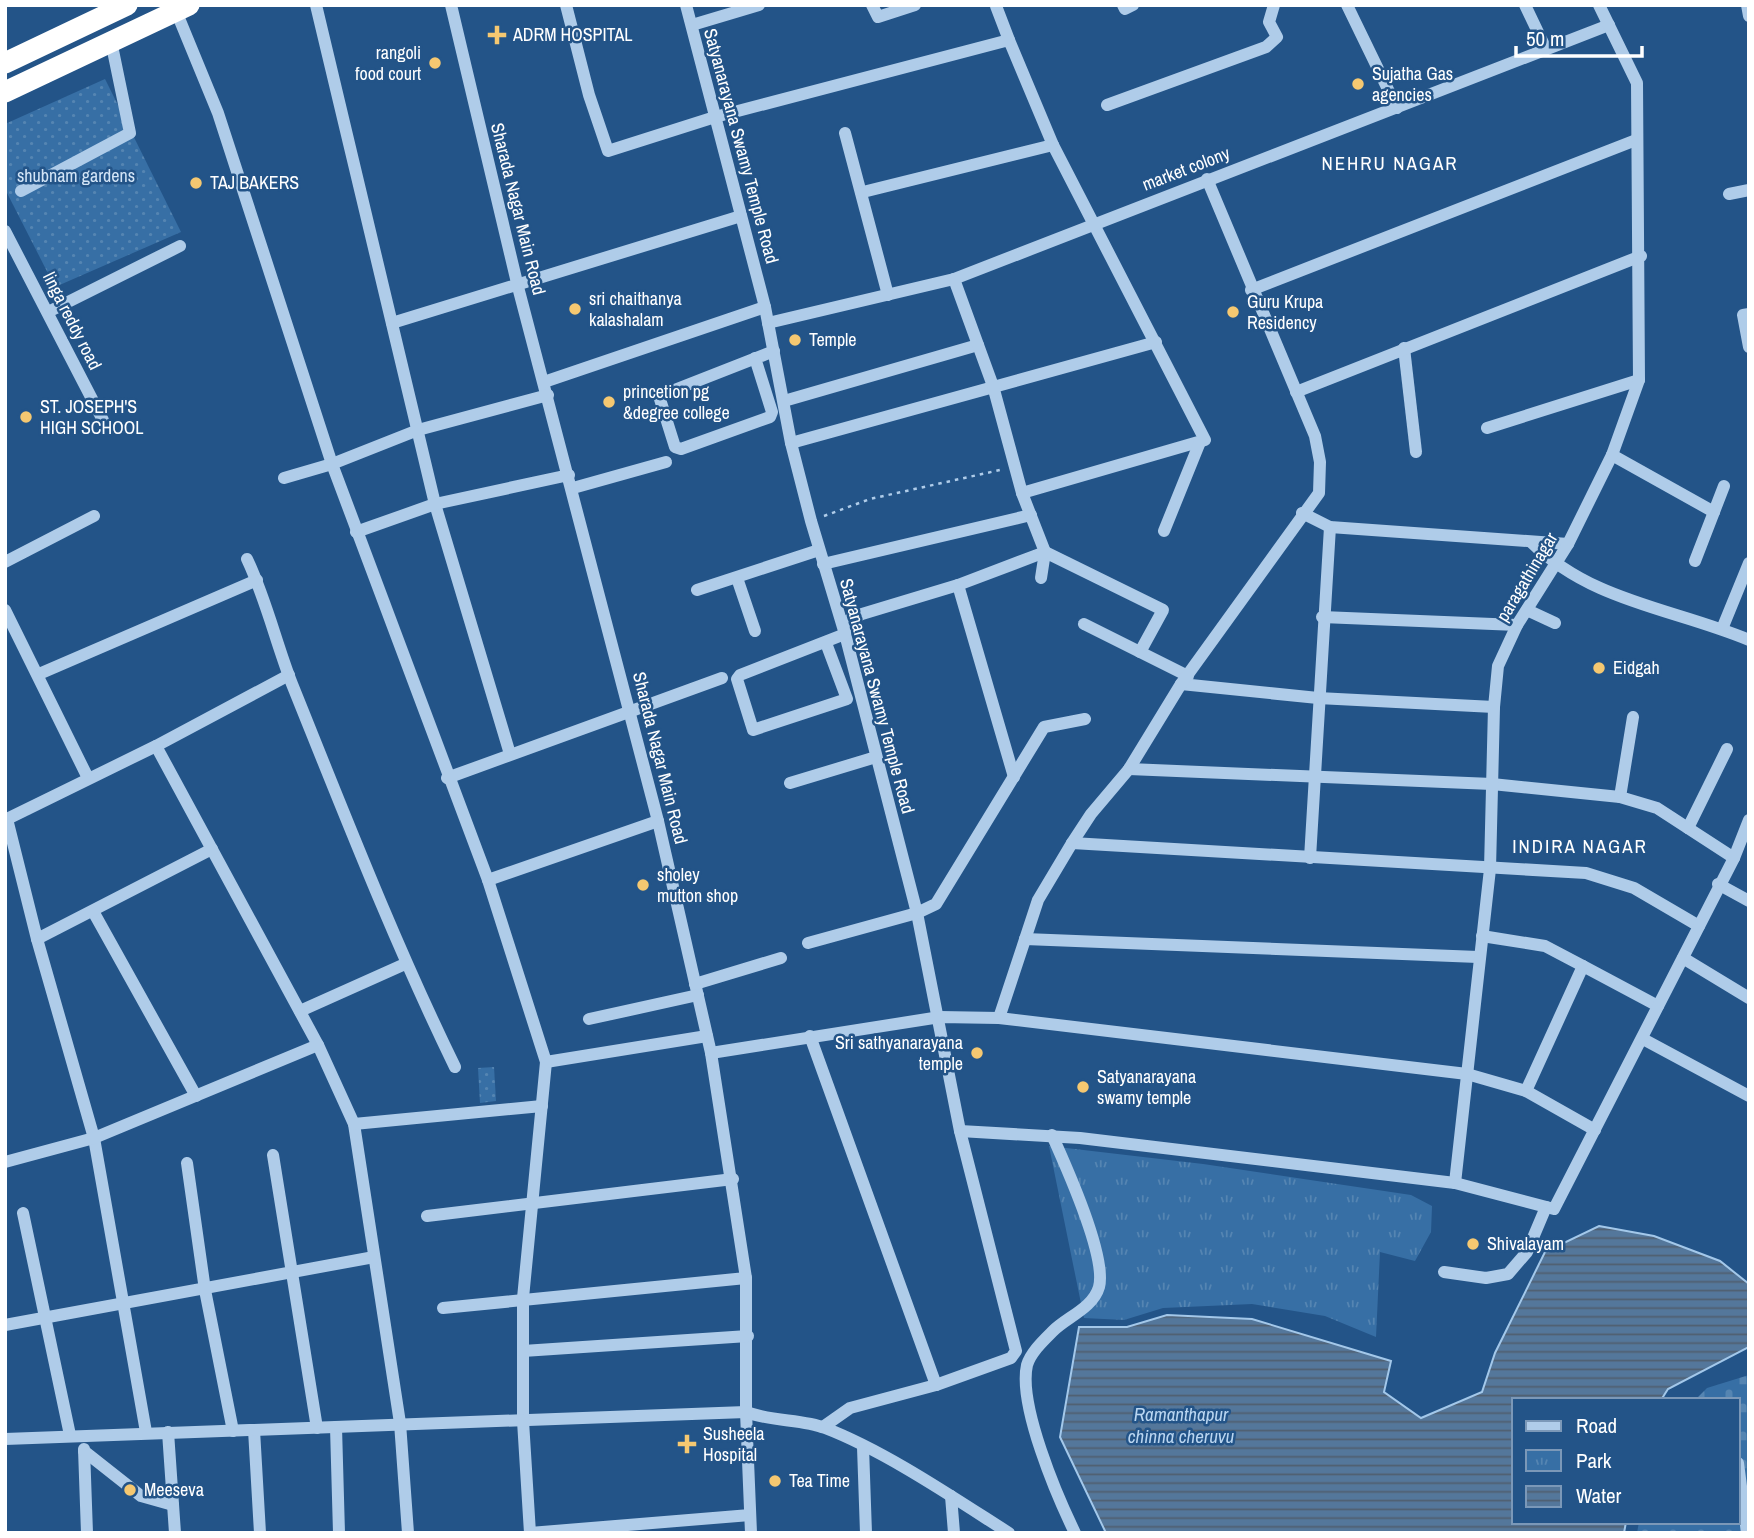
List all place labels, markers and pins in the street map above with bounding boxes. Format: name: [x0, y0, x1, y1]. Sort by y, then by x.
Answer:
place label: ADRM HOSPITAL: [512, 22, 632, 47]
marker: ADRM HOSPITAL: [487, 25, 507, 45]
place label: rangoli food court: [355, 40, 421, 86]
marker: rangoli food court: [427, 55, 443, 71]
place label: Sujatha Gas agencies: [1372, 61, 1453, 107]
marker: Sujatha Gas agencies: [1350, 76, 1366, 92]
place label: TAJ BAKERS: [210, 170, 299, 195]
marker: TAJ BAKERS: [188, 175, 204, 191]
place label: sri chaithanya kalashalam: [589, 286, 682, 332]
place label: Guru Krupa Residency: [1247, 289, 1323, 335]
marker: sri chaithanya kalashalam: [567, 301, 583, 317]
marker: Guru Krupa Residency: [1225, 304, 1241, 320]
place label: Temple: [809, 327, 857, 352]
marker: Temple: [787, 332, 803, 348]
place label: princetion pg &degree college: [623, 379, 730, 425]
place label: ST. JOSEPH'S HIGH SCHOOL: [40, 394, 143, 440]
marker: princetion pg &degree college: [601, 394, 617, 410]
marker: ST. JOSEPH'S HIGH SCHOOL: [18, 409, 34, 425]
place label: Eidgah: [1613, 655, 1660, 680]
marker: Eidgah: [1591, 660, 1607, 676]
place label: sholey mutton shop: [657, 862, 738, 908]
marker: sholey mutton shop: [635, 877, 651, 893]
place label: Sri sathyanarayana temple: [835, 1030, 963, 1076]
marker: Sri sathyanarayana temple: [969, 1045, 985, 1061]
place label: Satyanarayana swamy temple: [1097, 1064, 1196, 1110]
marker: Satyanarayana swamy temple: [1075, 1079, 1091, 1095]
place label: Shivalayam: [1487, 1231, 1564, 1256]
marker: Shivalayam: [1465, 1236, 1481, 1252]
place label: Susheela Hospital: [703, 1421, 765, 1467]
marker: Susheela Hospital: [677, 1434, 697, 1454]
place label: Tea Time: [789, 1468, 850, 1493]
marker: Tea Time: [767, 1473, 783, 1489]
place label: Meeseva: [144, 1477, 204, 1502]
marker: Meeseva: [122, 1482, 138, 1498]

